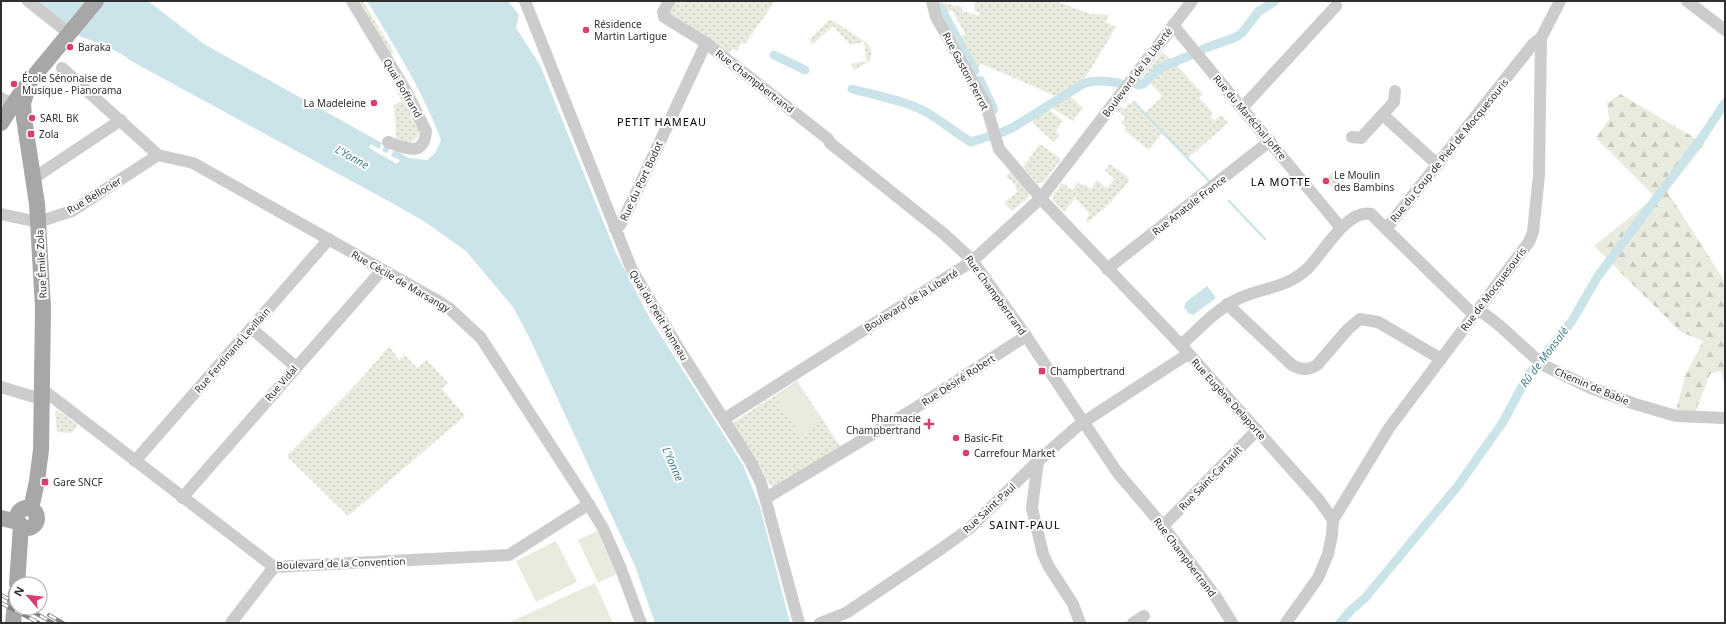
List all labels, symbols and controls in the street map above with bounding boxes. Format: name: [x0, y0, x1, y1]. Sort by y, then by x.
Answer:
place label: Résidence Martin Lartigue: [594, 17, 667, 43]
street label: Boulevard de la Liberté: [1099, 24, 1175, 119]
marker: Résidence Martin Lartigue: [581, 25, 591, 35]
street label: Rue Gaston Perrot: [940, 30, 993, 113]
place label: Baraka: [78, 40, 111, 54]
marker: Baraka: [65, 42, 75, 52]
street label: Rue Champbertrand: [713, 46, 797, 116]
street label: Quai Boffrand: [380, 56, 426, 120]
place label: École Sénonaise de Musique - Pianorama: [22, 71, 122, 97]
street label: Rue du Maréchal Joffre: [1210, 72, 1290, 163]
street label: Rue du Coup de Pied de Mocquesouris: [1387, 75, 1512, 225]
marker: École Sénonaise de Musique - Pianorama: [9, 79, 19, 89]
place label: La Madeleine: [303, 96, 366, 110]
marker: La Madeleine: [369, 98, 379, 108]
place label: SARL BK: [40, 111, 79, 125]
marker: SARL BK: [27, 113, 37, 123]
district label: PETIT HAMEAU: [617, 114, 707, 129]
place label: Zola: [39, 127, 59, 141]
marker: Zola: [26, 129, 36, 139]
street label: Rue du Port Bodot: [616, 139, 666, 223]
water label: L'Yonne: [333, 141, 372, 172]
place label: Le Moulin des Bambins: [1334, 168, 1395, 194]
street label: Rue Anatole France: [1149, 171, 1229, 238]
street label: Rue Bellocier: [64, 173, 124, 217]
district label: LA MOTTE: [1251, 174, 1311, 189]
marker: Le Moulin des Bambins: [1321, 176, 1331, 186]
street label: Rue Émile Zola: [32, 229, 50, 299]
street label: Rue de Mocquesouris: [1457, 244, 1529, 334]
street label: Rue Cécile de Marsangy: [349, 247, 454, 315]
street label: Rue Champbertrand: [962, 252, 1030, 338]
street label: Boulevard de la Liberté: [861, 265, 961, 335]
street label: Quai du Petit Hameau: [626, 267, 692, 363]
street label: Rue Ferdinand Levillain: [191, 304, 273, 396]
water label: Rû de Monsalé: [1516, 323, 1571, 390]
street label: Rue Désiré Robert: [919, 351, 998, 409]
street label: Rue Eugène Delaporte: [1189, 355, 1270, 443]
street label: Rue Vidal: [261, 362, 301, 404]
place label: Champbertrand: [1050, 364, 1125, 378]
street label: Chemin de Babie: [1553, 364, 1632, 408]
marker: Champbertrand: [1037, 366, 1047, 376]
place label: Pharmacie Champbertrand: [846, 411, 921, 437]
marker: Pharmacie Champbertrand: [924, 419, 934, 429]
place label: Basic-Fit: [964, 431, 1003, 445]
marker: Basic-Fit: [951, 433, 961, 443]
street label: Rue Saint-Cartault: [1175, 442, 1245, 513]
water label: L'Yonne: [659, 444, 688, 484]
place label: Carrefour Market: [974, 446, 1056, 460]
marker: Carrefour Market: [961, 448, 971, 458]
place label: Gare SNCF: [53, 475, 103, 489]
marker: Gare SNCF: [40, 477, 50, 487]
street label: Rue Saint-Paul: [959, 480, 1019, 536]
street label: Rue Champbertrand: [1151, 515, 1219, 599]
district label: SAINT-PAUL: [989, 517, 1061, 532]
street label: Boulevard de la Convention: [276, 554, 406, 572]
north arrow: [8, 576, 48, 616]
text: N: [10, 584, 27, 599]

